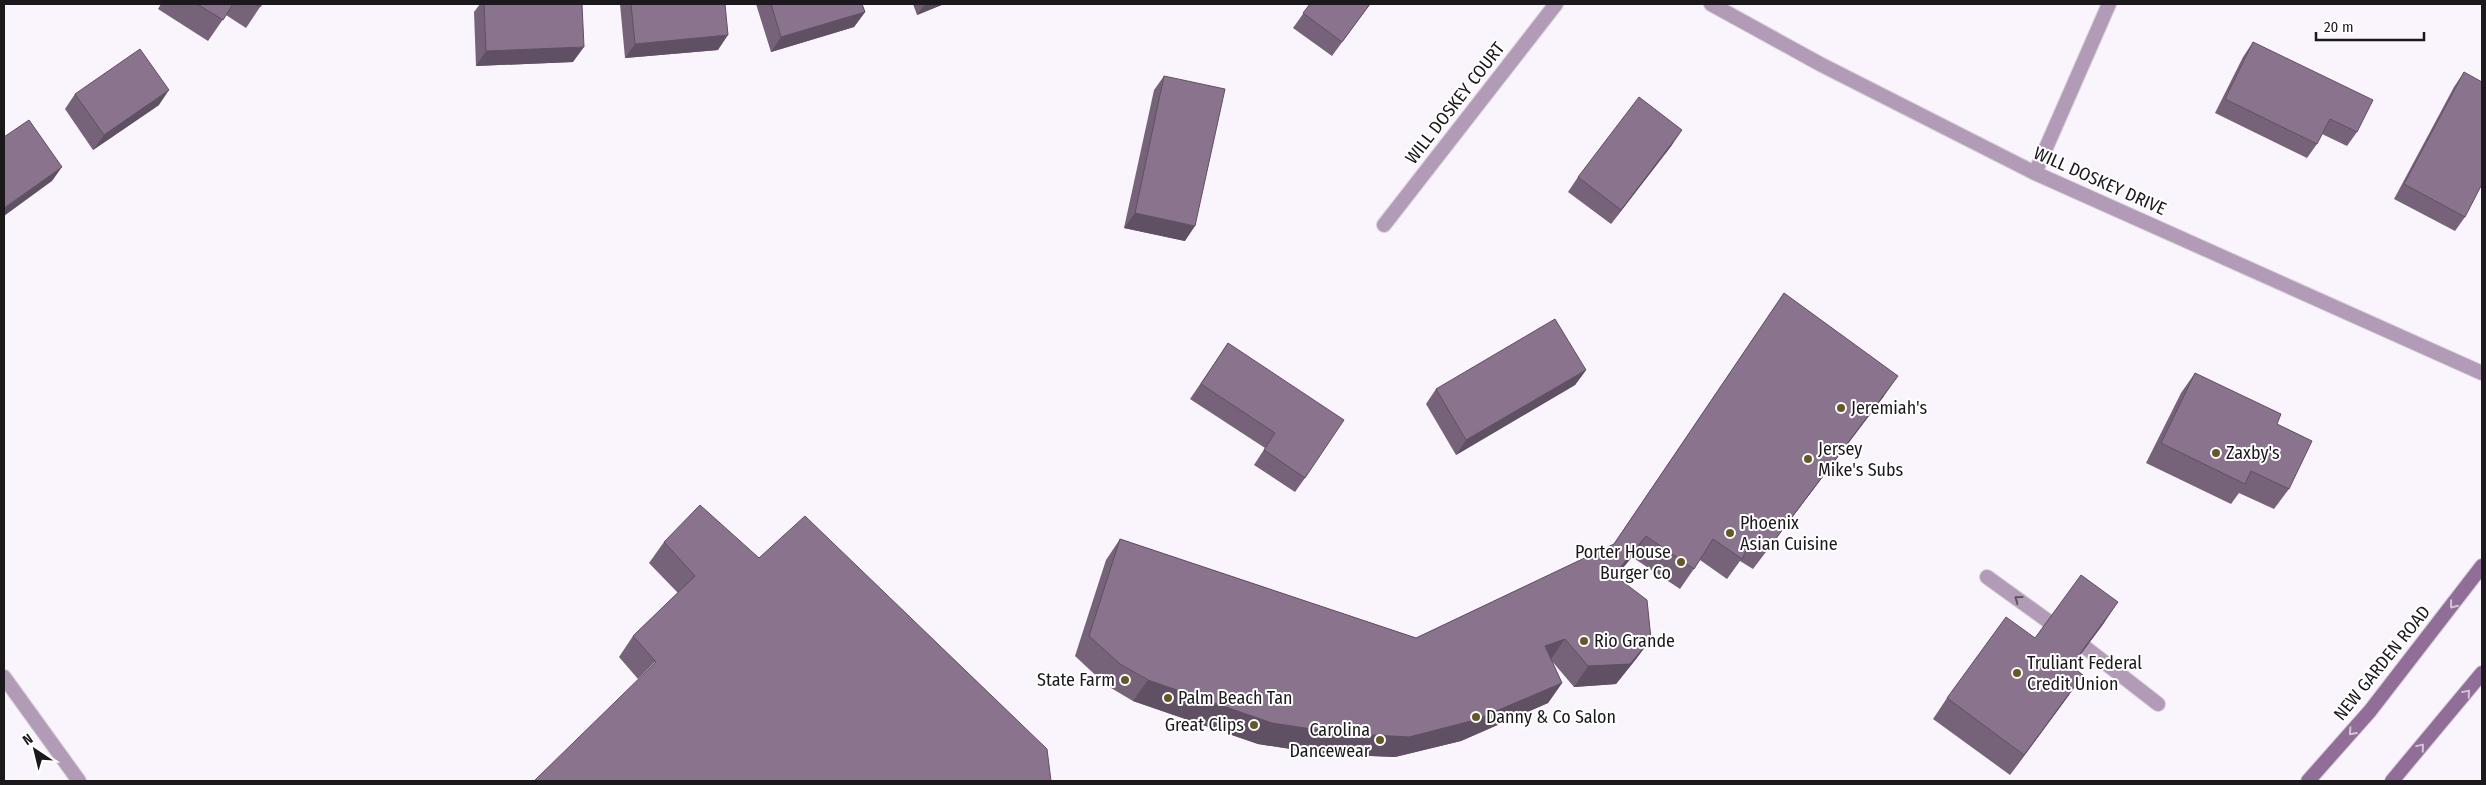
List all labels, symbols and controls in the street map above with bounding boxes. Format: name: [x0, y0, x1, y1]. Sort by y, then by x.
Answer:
scale bar: [2316, 10, 2424, 42]
text: 20 m: [2324, 18, 2354, 36]
street label: WILL DOSKEY COURT: [1401, 37, 1510, 168]
street label: WILL DOSKEY DRIVE: [2030, 142, 2170, 220]
place label: Jeremiah's: [1851, 397, 1927, 419]
marker: Jeremiah's: [1835, 402, 1847, 414]
place label: Jersey Mike's Subs: [1818, 438, 1904, 481]
place label: Zaxby's: [2226, 442, 2280, 464]
marker: Zaxby's: [2210, 447, 2222, 459]
marker: Jersey Mike's Subs: [1802, 453, 1814, 465]
place label: Phoenix Asian Cuisine: [1740, 512, 1838, 555]
marker: Phoenix Asian Cuisine: [1724, 527, 1736, 539]
place label: Porter House Burger Co: [1575, 541, 1671, 584]
marker: Porter House Burger Co: [1675, 556, 1687, 568]
one-way arrow: [2014, 596, 2023, 605]
one-way arrow: [2450, 599, 2459, 609]
street label: NEW GARDEN ROAD: [2329, 601, 2435, 725]
place label: Rio Grande: [1594, 630, 1675, 652]
marker: Rio Grande: [1578, 635, 1590, 647]
place label: Truliant Federal Credit Union: [2027, 652, 2142, 695]
marker: Truliant Federal Credit Union: [2011, 667, 2023, 679]
place label: State Farm: [1037, 669, 1115, 691]
marker: State Farm: [1119, 674, 1131, 686]
place label: Palm Beach Tan: [1178, 687, 1293, 709]
one-way arrow: [2461, 690, 2469, 699]
marker: Palm Beach Tan: [1162, 692, 1174, 704]
place label: Danny & Co Salon: [1486, 706, 1616, 728]
marker: Danny & Co Salon: [1470, 711, 1482, 723]
place label: Great Clips: [1165, 714, 1244, 736]
marker: Great Clips: [1248, 719, 1260, 731]
place label: Carolina Dancewear: [1290, 719, 1371, 762]
north arrow: [10, 725, 60, 775]
one-way arrow: [2348, 727, 2357, 736]
text: N: [20, 730, 36, 749]
marker: Carolina Dancewear: [1374, 734, 1386, 746]
one-way arrow: [2416, 743, 2425, 752]

